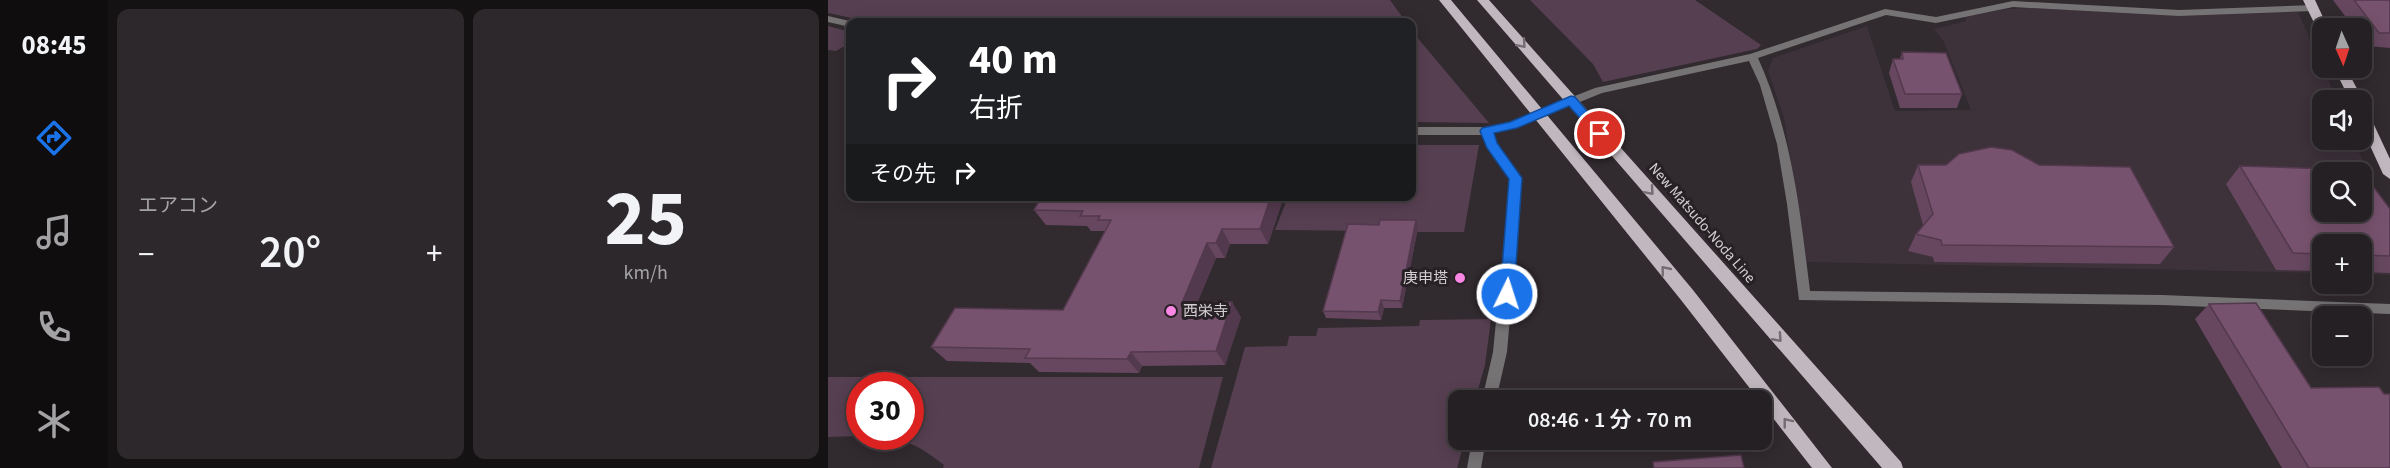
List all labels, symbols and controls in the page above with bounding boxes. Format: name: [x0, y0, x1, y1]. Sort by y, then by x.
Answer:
north arrow: [2312, 18, 2372, 78]
map controls: [2312, 18, 2372, 366]
text: 08:45: [21, 26, 87, 65]
text: 40 m: [969, 30, 1058, 90]
one-way arrow: [1514, 37, 1525, 48]
icon: right: [870, 42, 948, 120]
text: 右折: [969, 89, 1023, 128]
button: sound: [2312, 90, 2372, 150]
pin: [1574, 108, 1625, 159]
icon: directions: [33, 117, 75, 159]
icon: arrive: [1583, 117, 1616, 150]
icon: right: [948, 156, 981, 189]
text: その先: [870, 158, 936, 190]
street label: New Matsudo-Noda Line: [1644, 158, 1760, 288]
button: search: [2312, 162, 2372, 222]
text: 25: [605, 164, 687, 275]
one-way arrow: [1643, 184, 1654, 195]
text: エアコン: [138, 192, 218, 220]
icon: music: [33, 211, 75, 253]
text: 20°: [259, 221, 321, 285]
text: −: [138, 231, 154, 278]
text: +: [426, 231, 443, 278]
button: +: [2312, 234, 2372, 294]
text: km/h: [624, 259, 668, 287]
position arrow: [1475, 262, 1539, 326]
one-way arrow: [1662, 266, 1673, 277]
place label: 庚申塔: [1403, 268, 1448, 289]
marker: 庚申塔: [1453, 271, 1467, 285]
place label: 西栄寺: [1183, 301, 1228, 322]
marker: 西栄寺: [1164, 304, 1178, 318]
icon: phone: [33, 306, 75, 348]
button: −: [2312, 306, 2372, 366]
one-way arrow: [1771, 331, 1782, 342]
speed limit sign: 30: [846, 372, 924, 450]
icon: climate: [33, 400, 75, 442]
text: 08:46 · 1 分 · 70 m: [1528, 404, 1692, 436]
one-way arrow: [1783, 418, 1794, 429]

